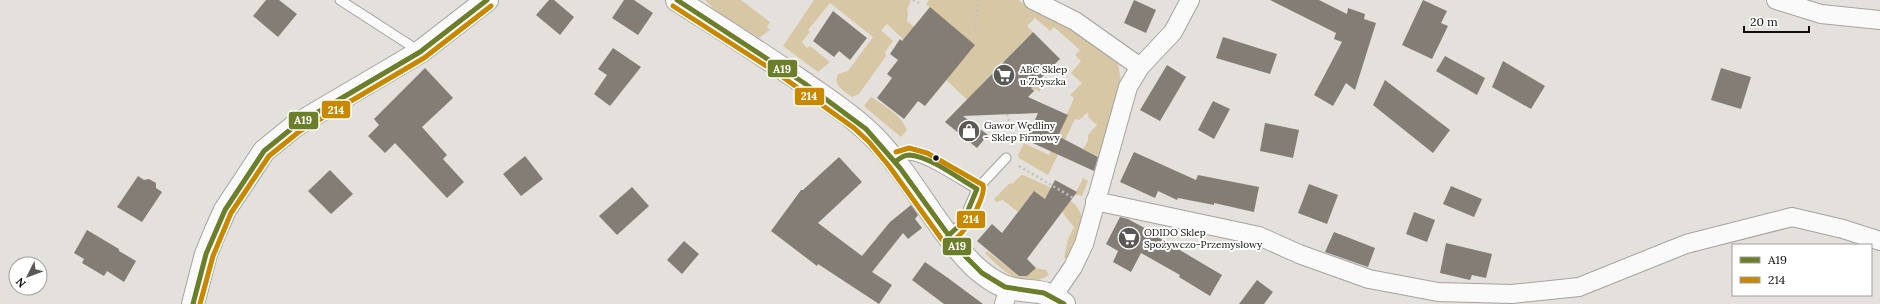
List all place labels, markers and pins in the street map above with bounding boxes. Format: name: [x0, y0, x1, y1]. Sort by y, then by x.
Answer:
supermarket icon: ABC Sklep u Zbyszka: [991, 62, 1017, 88]
place label: ABC Sklep u Zbyszka: [1019, 63, 1067, 88]
shop icon: Gawor Wędliny - Sklep Firmowy: [956, 118, 982, 144]
place label: Gawor Wędliny - Sklep Firmowy: [984, 119, 1061, 144]
unlabelled marker: [931, 153, 941, 163]
supermarket icon: ODIDO Sklep Spożywczo-Przemysłowy: [1116, 225, 1142, 251]
place label: ODIDO Sklep Spożywczo-Przemysłowy: [1144, 226, 1263, 251]

